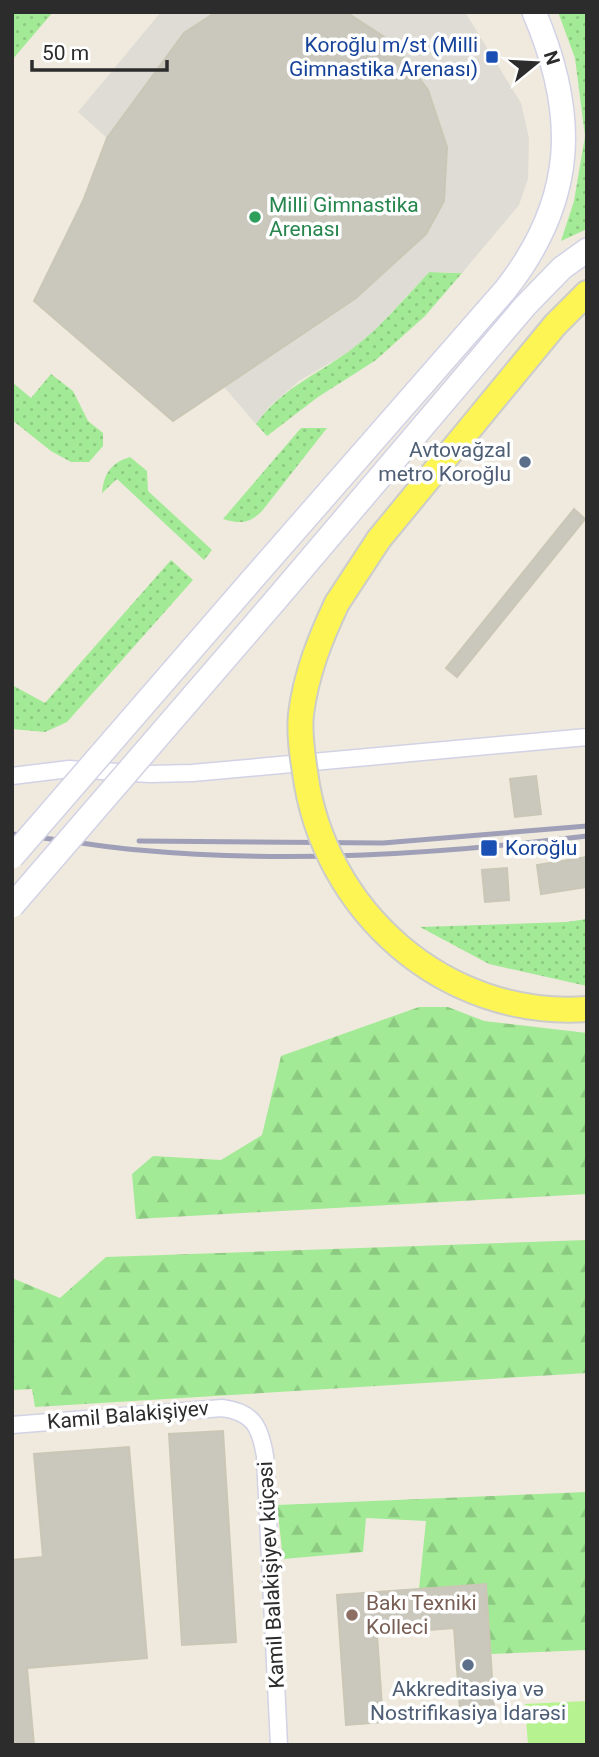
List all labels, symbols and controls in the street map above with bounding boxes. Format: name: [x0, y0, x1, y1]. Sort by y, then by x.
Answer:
scale bar: [32, 28, 166, 72]
north arrow: [501, 28, 571, 98]
place label: Koroğlu m/st (Milli Gimnastika Arenası): [289, 33, 478, 81]
text: 50 m: [42, 41, 89, 65]
text: N: [539, 48, 565, 68]
marker: Koroğlu m/st (Milli Gimnastika Arenası): [484, 49, 500, 65]
place label: Milli Gimnastika Arenası: [269, 193, 419, 241]
marker: Milli Gimnastika Arenası: [247, 209, 263, 225]
place label: Avtovağzal metro Koroğlu: [378, 438, 511, 486]
marker: Avtovağzal metro Koroğlu: [517, 454, 533, 470]
place label: Koroğlu: [505, 836, 577, 860]
marker: Koroğlu: [479, 838, 499, 858]
street label: Kamil Balakişiyev: [46, 1396, 210, 1434]
street label: Kamil Balakişiyev küçəsi: [253, 1461, 289, 1689]
place label: Bakı Texniki Kolleci: [366, 1591, 477, 1639]
marker: Bakı Texniki Kolleci: [344, 1607, 360, 1623]
marker: Akkreditasiya və Nostrifikasiya İdarəsi: [460, 1657, 476, 1673]
place label: Akkreditasiya və Nostrifikasiya İdarəsi: [370, 1677, 566, 1725]

